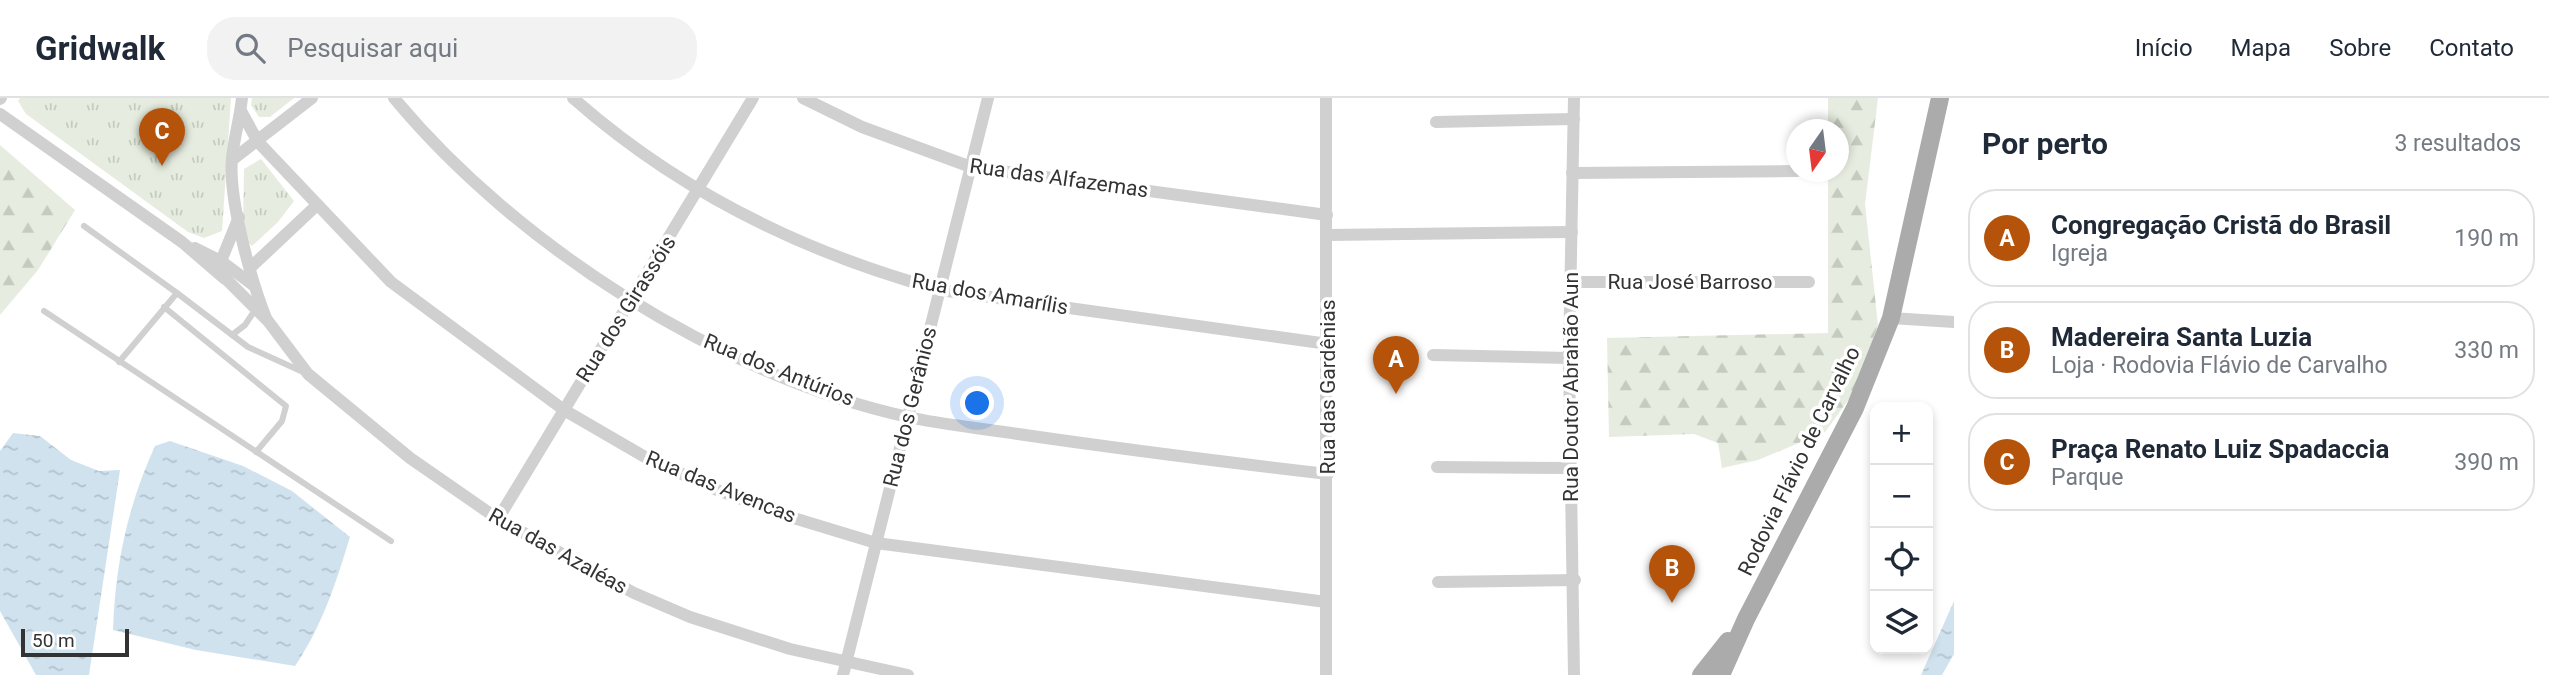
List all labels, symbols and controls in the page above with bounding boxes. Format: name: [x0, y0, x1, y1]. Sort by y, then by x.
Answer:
search box: [207, 17, 697, 80]
text: Gridwalk: [35, 29, 165, 68]
icon: search: [231, 29, 269, 67]
text: Pesquisar aqui: [287, 33, 458, 63]
text: Início: [2135, 34, 2193, 62]
text: Mapa: [2231, 34, 2291, 62]
text: Sobre: [2329, 34, 2391, 62]
text: Contato: [2429, 34, 2514, 62]
pin: C: [139, 108, 185, 166]
north arrow: [1786, 119, 1849, 182]
text: Por perto: [1982, 126, 2108, 161]
text: 3 resultados: [2394, 130, 2521, 157]
street label: Rua das Alfazemas: [968, 154, 1150, 202]
text: Congregação Cristã do Brasil: [2051, 210, 2391, 240]
text: A: [1999, 225, 2015, 252]
text: 190 m: [2454, 225, 2519, 252]
street label: Rua dos Girassóis: [571, 231, 681, 387]
text: Igreja: [2051, 240, 2108, 267]
street label: Rua dos Amarílis: [910, 268, 1070, 320]
street label: Rua José Barroso: [1607, 270, 1773, 294]
street label: Rua Doutor Abrahão Aun: [1559, 272, 1583, 502]
street label: Rua das Gardênias: [1316, 299, 1340, 475]
text: Madereira Santa Luzia: [2051, 322, 2312, 352]
street label: Rua dos Gerânios: [879, 324, 941, 490]
street label: Rua dos Antúrios: [700, 329, 858, 411]
pin: A: [1373, 336, 1419, 394]
text: B: [2000, 337, 2014, 364]
text: 330 m: [2454, 337, 2519, 364]
street label: Rodovia Flávio de Carvalho: [1733, 343, 1865, 579]
text: Loja · Rodovia Flávio de Carvalho: [2051, 352, 2388, 379]
your location: [960, 386, 994, 420]
map controls: [1870, 402, 1933, 654]
button: +: [1870, 402, 1933, 465]
text: Praça Renato Luiz Spadaccia: [2051, 434, 2389, 464]
street label: Rua das Avencas: [642, 446, 800, 528]
text: C: [1999, 449, 2015, 476]
text: 390 m: [2454, 449, 2519, 476]
text: Parque: [2051, 464, 2123, 491]
button: −: [1870, 465, 1933, 528]
street label: Rua das Azaléas: [485, 503, 631, 599]
button: locate: [1870, 528, 1933, 591]
pin: B: [1649, 545, 1695, 603]
button: layers: [1870, 591, 1933, 654]
scale bar: [21, 626, 130, 658]
text: 50 m: [32, 629, 75, 652]

